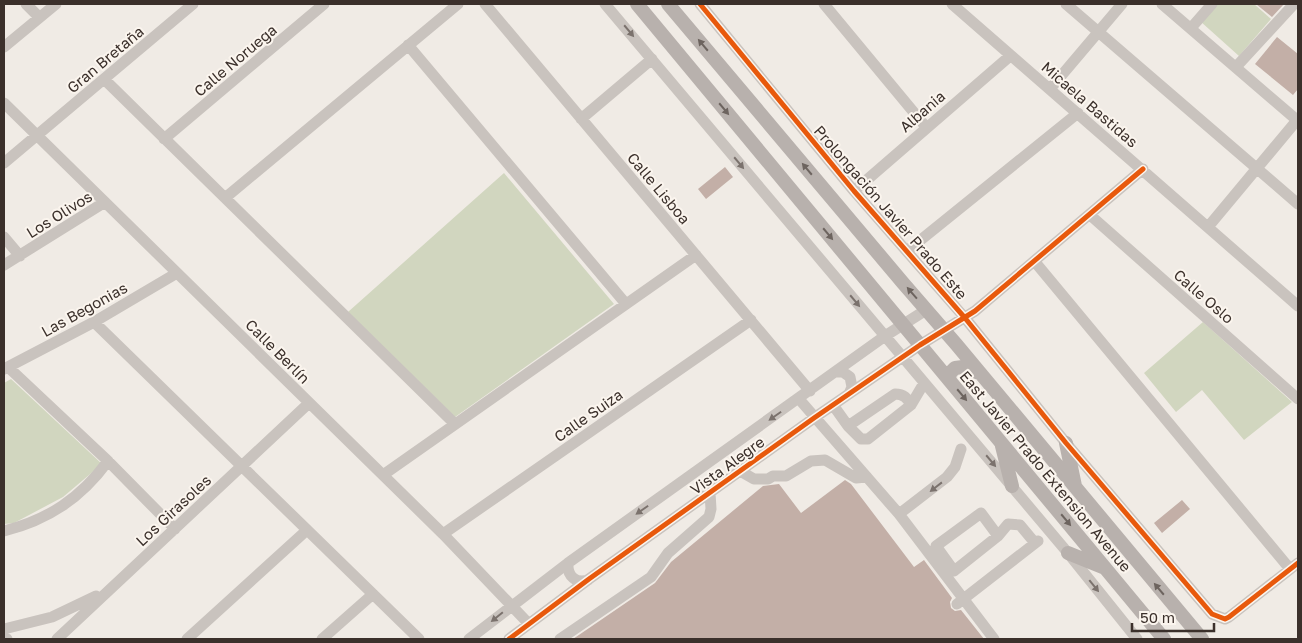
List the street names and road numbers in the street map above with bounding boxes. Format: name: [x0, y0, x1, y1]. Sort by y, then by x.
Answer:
street label: Calle Noruega: [190, 20, 280, 100]
street label: Gran Bretaña: [63, 22, 147, 96]
street label: Micaela Bastidas: [1038, 57, 1142, 151]
street label: Albania: [896, 86, 948, 136]
street label: Prolongación Javier Prado Este: [811, 121, 972, 303]
street label: Calle Lisboa: [624, 149, 694, 227]
street label: Los Olivos: [23, 187, 95, 241]
street label: Calle Oslo: [1170, 265, 1238, 327]
street label: Las Begonias: [38, 278, 130, 340]
street label: Calle Berlín: [242, 315, 314, 387]
street label: East Javier Prado Extension Avenue: [957, 367, 1136, 575]
street label: Calle Suiza: [550, 385, 626, 445]
street label: Vista Alegre: [687, 432, 768, 498]
street label: Los Girasoles: [132, 471, 214, 549]

